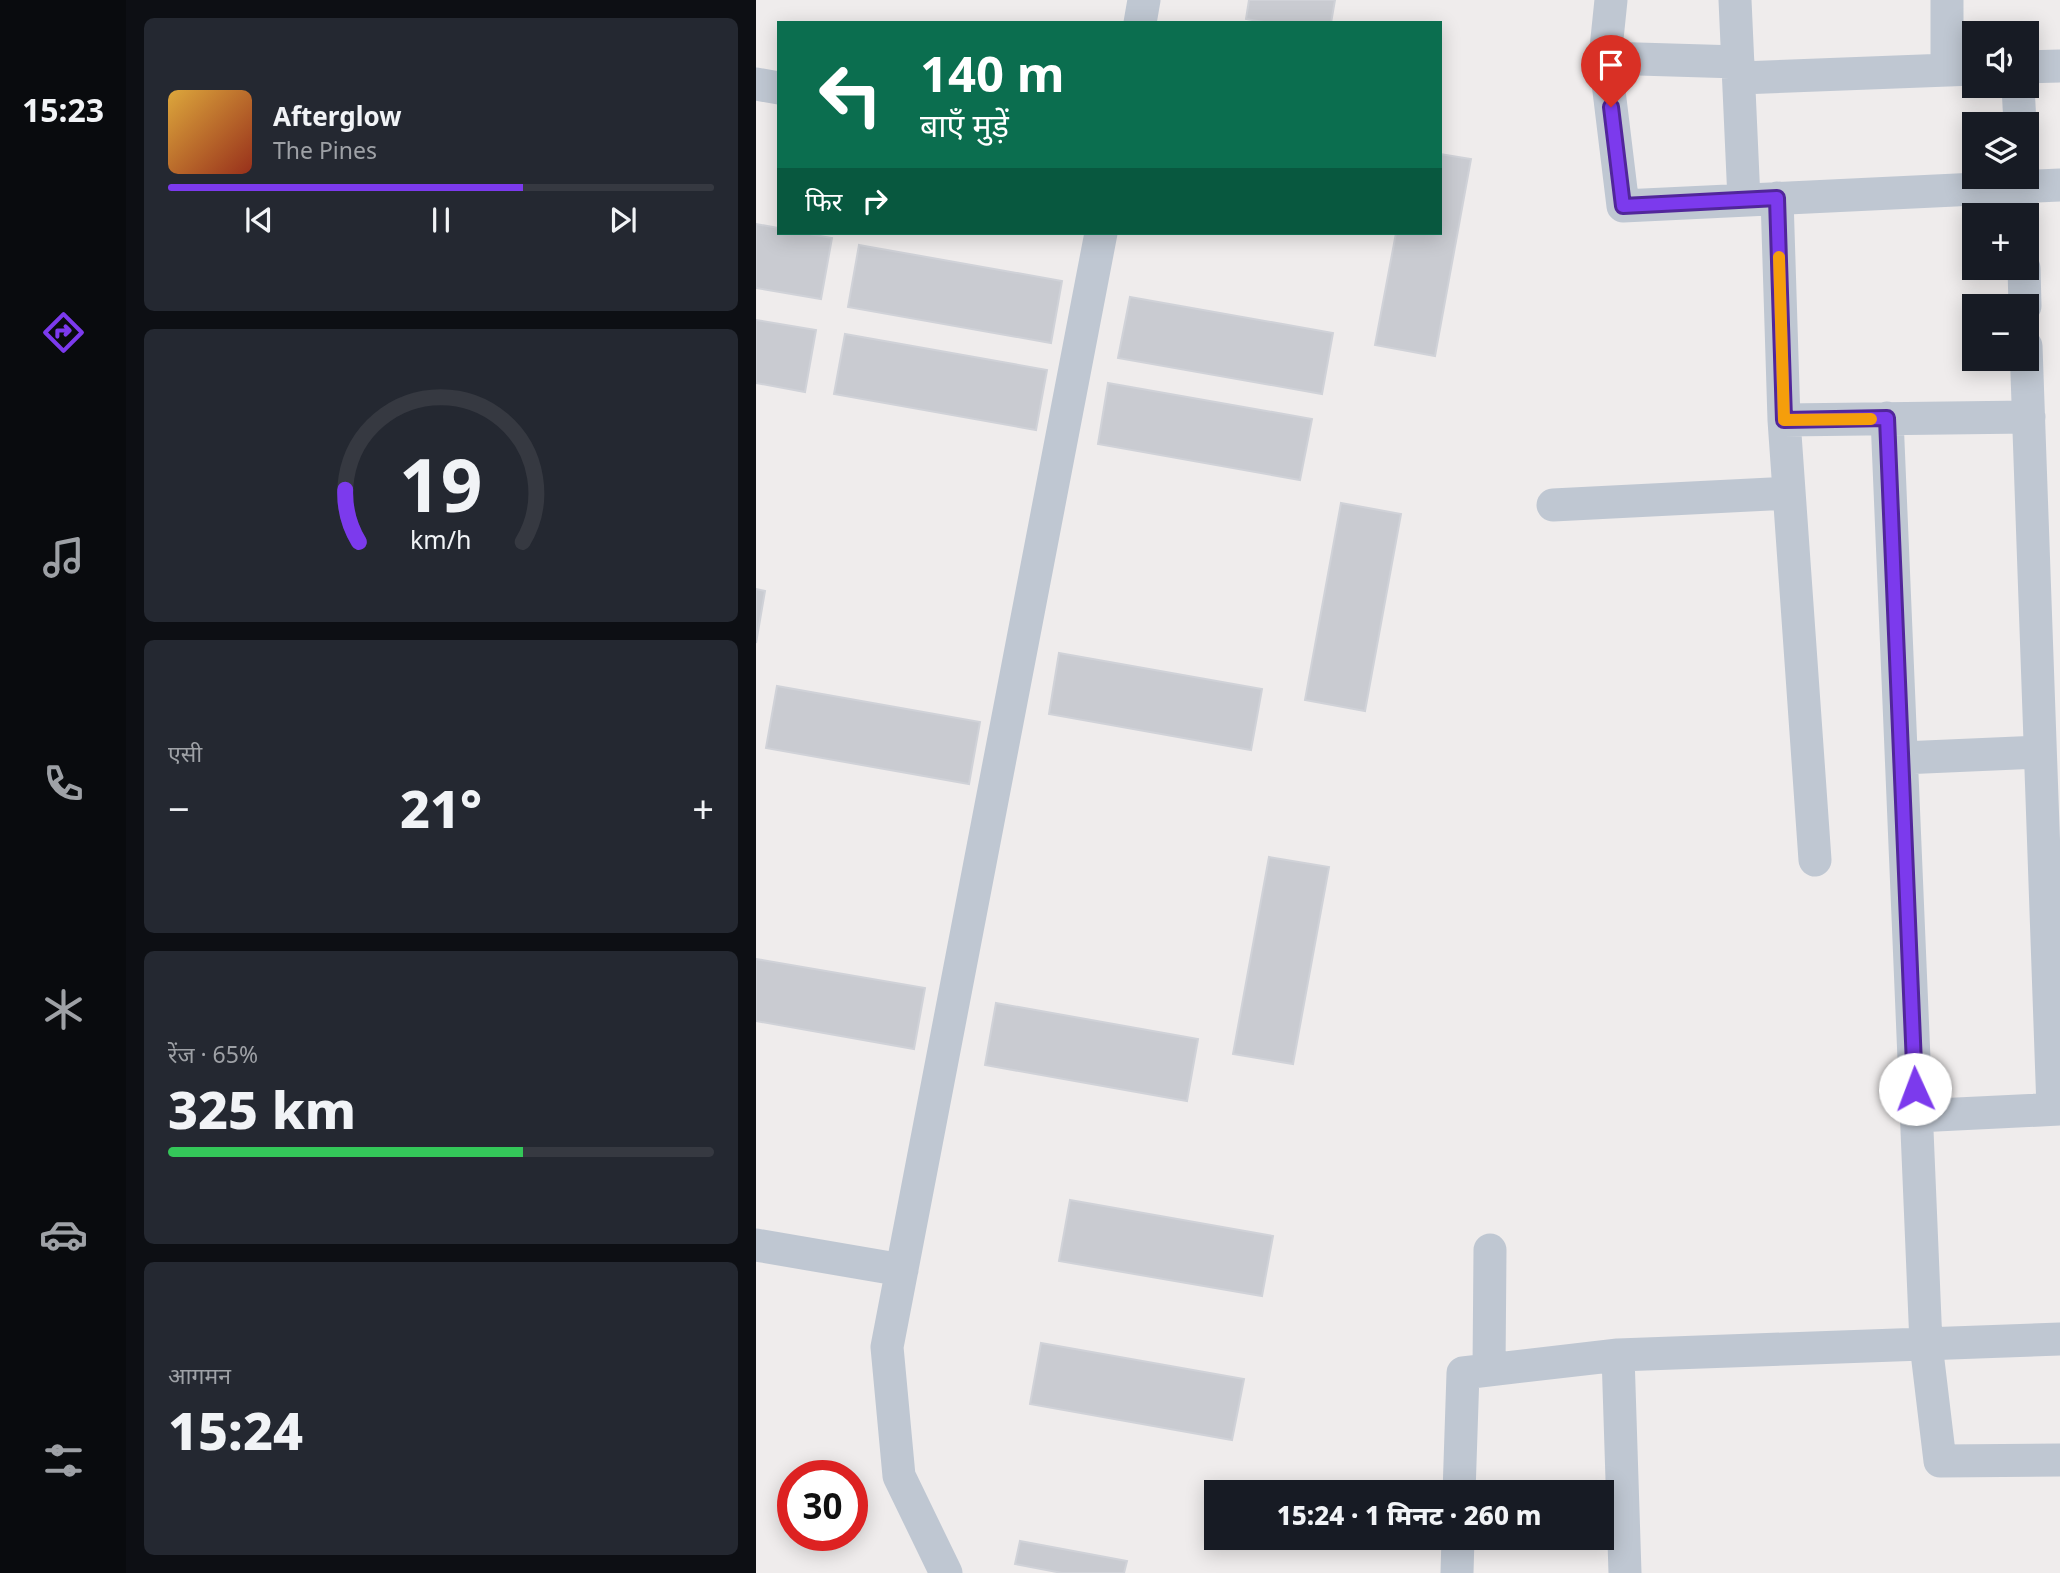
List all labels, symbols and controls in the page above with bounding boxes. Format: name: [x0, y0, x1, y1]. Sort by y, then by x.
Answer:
map controls: [1962, 21, 2039, 371]
button: sound: [1962, 21, 2039, 98]
pin: [1581, 35, 1641, 107]
text: 140 m: [920, 40, 1065, 106]
icon: arrive: [1592, 46, 1630, 84]
icon: left: [805, 49, 896, 140]
text: 15:23: [22, 88, 104, 131]
text: Afterglow: [273, 98, 401, 134]
text: बाएँ मुड़ें: [920, 103, 1009, 146]
button: layers: [1962, 112, 2039, 189]
text: The Pines: [273, 134, 377, 166]
icon: right: [856, 182, 894, 220]
text: फिर: [805, 183, 842, 219]
icon: previous: [240, 201, 278, 239]
icon: pause: [422, 201, 460, 239]
icon: next: [604, 201, 642, 239]
button: +: [1962, 203, 2039, 280]
button: −: [1962, 294, 2039, 371]
icon: directions: [39, 308, 88, 357]
text: 19: [399, 434, 483, 533]
text: km/h: [410, 521, 472, 555]
icon: music: [39, 533, 88, 582]
text: एसी: [168, 737, 202, 769]
icon: phone: [39, 759, 88, 808]
text: 21°: [400, 772, 482, 843]
text: −: [168, 782, 190, 834]
text: +: [692, 782, 714, 834]
icon: climate: [39, 985, 88, 1034]
text: रेंज · 65%: [168, 1038, 258, 1070]
position arrow: [1878, 1052, 1952, 1126]
text: 325 km: [168, 1073, 356, 1144]
icon: car: [39, 1210, 88, 1259]
text: आगमन: [168, 1359, 231, 1391]
text: 15:24: [168, 1394, 303, 1465]
icon: filters: [39, 1436, 88, 1485]
speed limit sign: 30: [777, 1460, 868, 1551]
text: 15:24 · 1 मिनट · 260 m: [1277, 1497, 1541, 1533]

